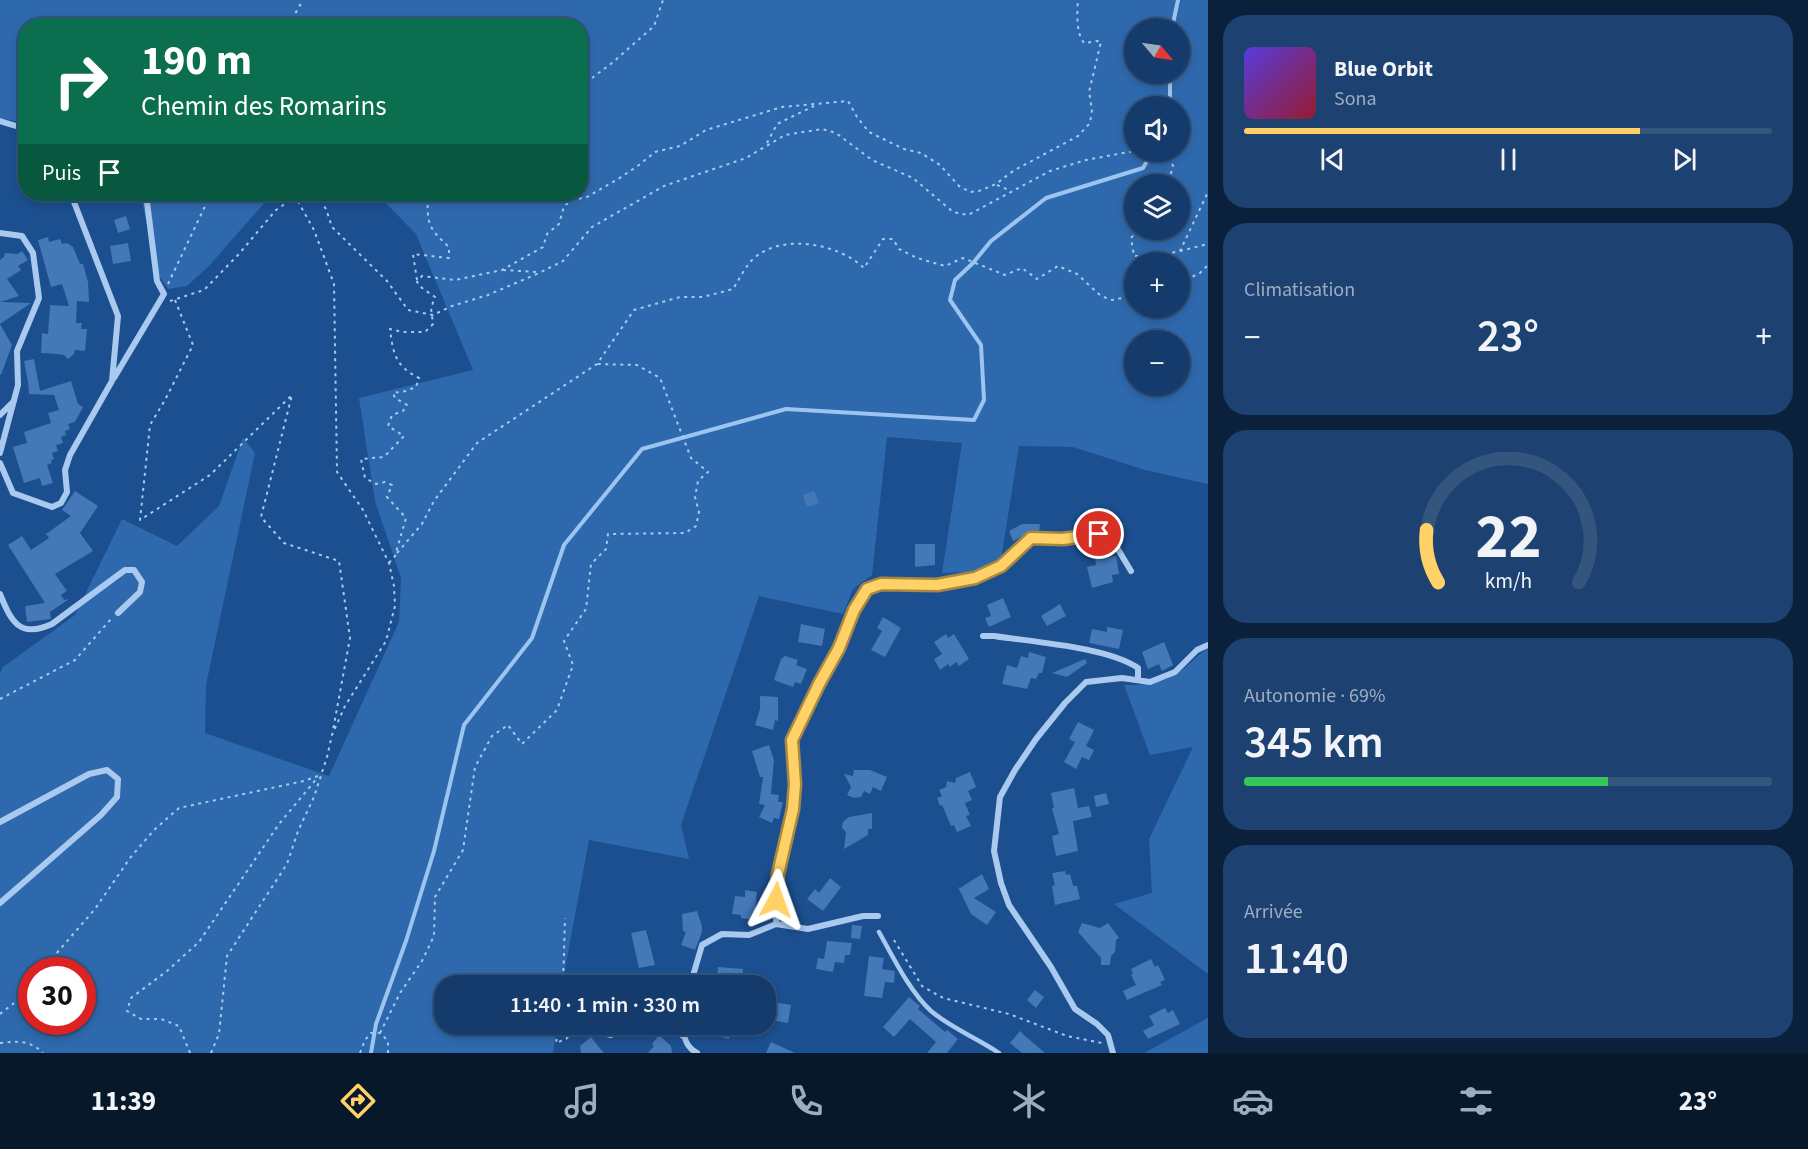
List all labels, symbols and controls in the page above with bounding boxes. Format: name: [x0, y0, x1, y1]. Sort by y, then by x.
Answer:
north arrow: [1124, 18, 1190, 84]
map controls: [1124, 18, 1190, 396]
text: 190 m: [141, 31, 252, 91]
icon: right: [42, 42, 120, 120]
text: Blue Orbit: [1334, 53, 1433, 85]
text: Sona: [1334, 85, 1377, 113]
text: Chemin des Romarins: [141, 87, 387, 126]
button: sound: [1124, 96, 1190, 162]
icon: previous: [1316, 143, 1349, 176]
icon: pause: [1492, 143, 1525, 176]
icon: next: [1668, 143, 1701, 176]
icon: arrive: [93, 156, 126, 189]
text: Puis: [42, 157, 81, 189]
button: layers: [1124, 174, 1190, 240]
button: +: [1124, 252, 1190, 318]
text: Climatisation: [1244, 276, 1355, 304]
text: 23°: [1477, 305, 1539, 369]
text: −: [1244, 314, 1260, 361]
text: +: [1756, 314, 1772, 361]
button: −: [1124, 330, 1190, 396]
text: 22: [1475, 494, 1541, 583]
pin: [1073, 508, 1124, 559]
icon: arrive: [1082, 517, 1115, 550]
text: km/h: [1484, 567, 1532, 598]
text: Autonomie · 69%: [1244, 682, 1385, 710]
text: 345 km: [1244, 711, 1384, 775]
position arrow: [744, 868, 808, 932]
text: Arrivée: [1244, 898, 1303, 926]
text: 11:40: [1244, 927, 1349, 991]
speed limit sign: 30: [18, 957, 96, 1035]
text: 11:40 · 1 min · 330 m: [510, 989, 700, 1021]
icon: directions: [337, 1080, 379, 1122]
icon: music: [561, 1080, 603, 1122]
icon: phone: [785, 1080, 827, 1122]
icon: climate: [1008, 1080, 1050, 1122]
icon: car: [1232, 1080, 1274, 1122]
icon: filters: [1455, 1080, 1497, 1122]
text: 11:39: [91, 1082, 156, 1121]
text: 23°: [1679, 1082, 1717, 1121]

